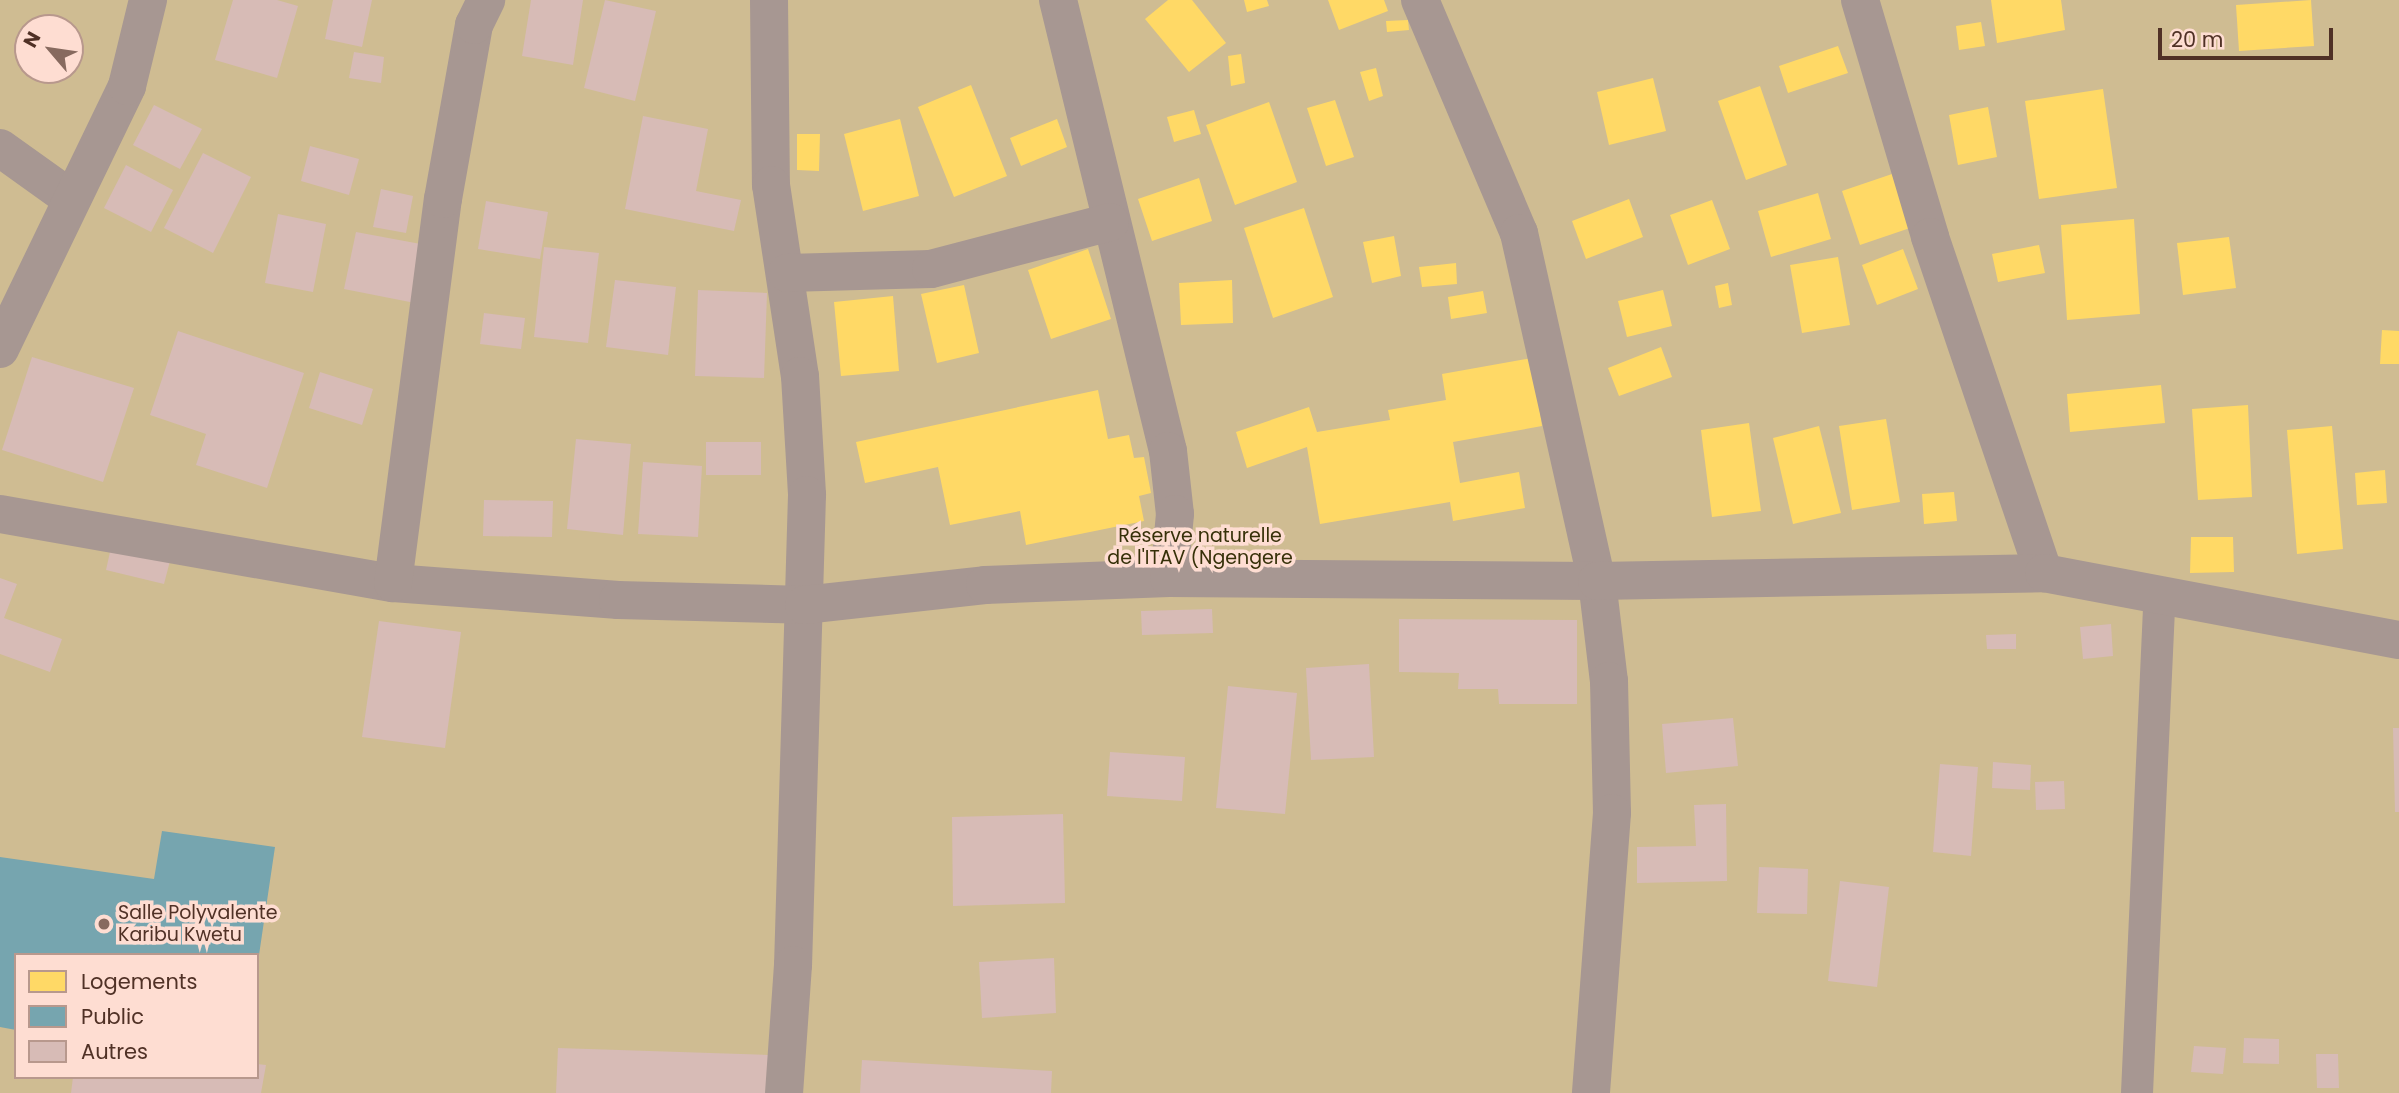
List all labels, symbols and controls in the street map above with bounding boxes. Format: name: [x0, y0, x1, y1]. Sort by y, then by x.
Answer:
north arrow: [14, 14, 84, 84]
scale bar: [2161, 14, 2336, 58]
text: 20 m: [2171, 25, 2224, 54]
text: N: [17, 27, 47, 52]
park label: Réserve naturelle de l'ITAV (Ngengere: [1107, 525, 1293, 569]
place label: Salle Polyvalente Karibu Kwetu: [118, 902, 278, 946]
marker: Salle Polyvalente Karibu Kwetu: [96, 916, 112, 932]
legend: [14, 953, 259, 1079]
text: Logements: [81, 967, 197, 996]
text: Public: [81, 1002, 144, 1031]
text: Autres: [81, 1037, 148, 1066]

